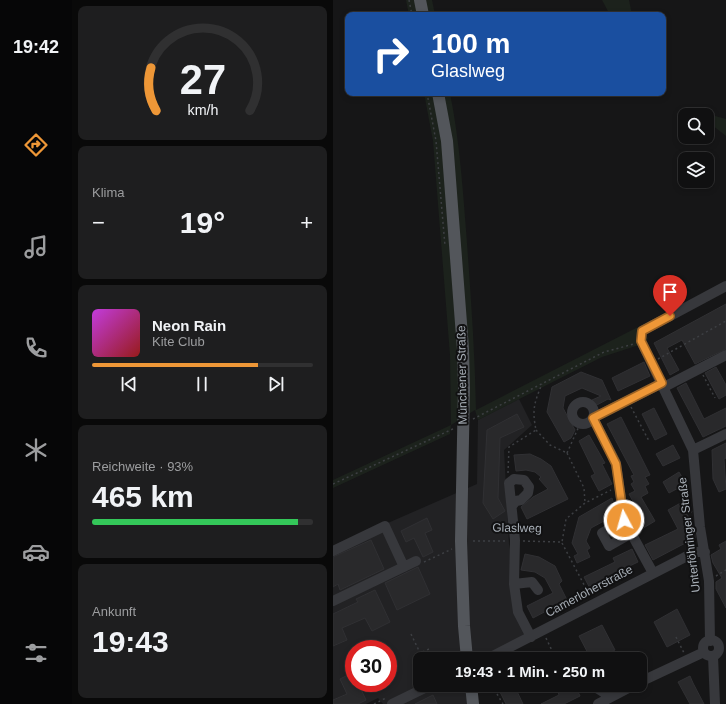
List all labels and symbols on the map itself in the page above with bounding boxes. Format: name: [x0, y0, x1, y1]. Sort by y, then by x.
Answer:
pin: [653, 275, 687, 316]
street label: Münchener Straße: [454, 325, 470, 425]
street label: Unterföhringer Straße: [675, 476, 703, 593]
position arrow: [603, 499, 645, 541]
street label: Glaslweg: [492, 521, 542, 535]
street label: Camerloherstraße: [543, 562, 635, 620]
speed limit sign: 30: [345, 640, 397, 692]

